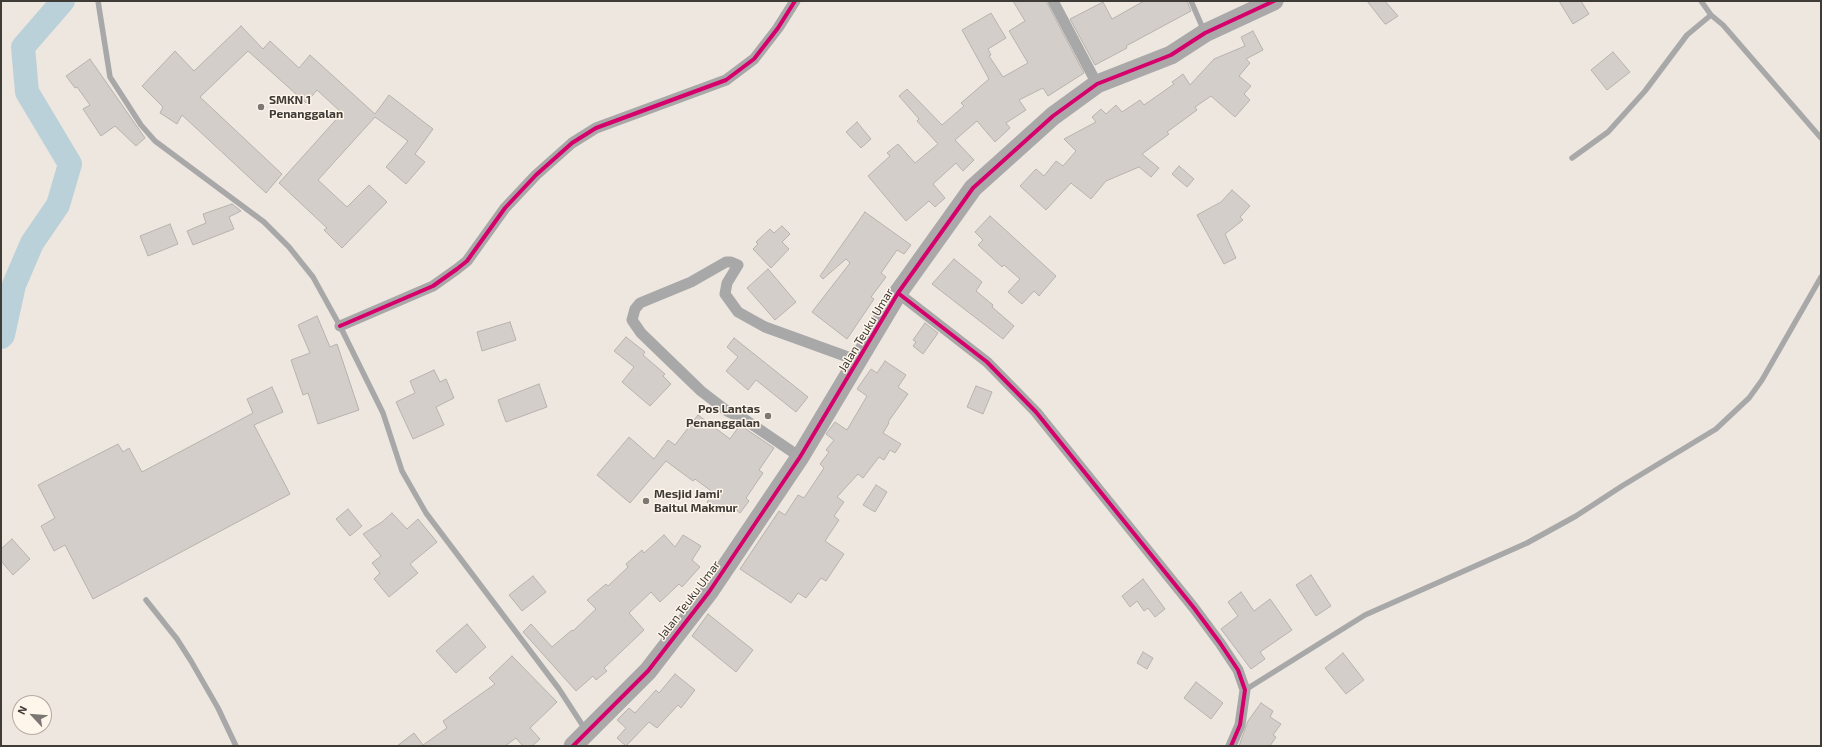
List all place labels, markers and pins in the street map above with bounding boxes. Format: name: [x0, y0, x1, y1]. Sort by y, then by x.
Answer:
place label: SMKN 1 Penanggalan: [269, 93, 343, 121]
marker: SMKN 1 Penanggalan: [256, 102, 266, 112]
place label: Pos Lantas Penanggalan: [686, 402, 760, 430]
marker: Pos Lantas Penanggalan: [763, 411, 773, 421]
place label: Mesjid Jami' Baitul Makmur: [654, 487, 738, 515]
marker: Mesjid Jami' Baitul Makmur: [641, 496, 651, 506]

